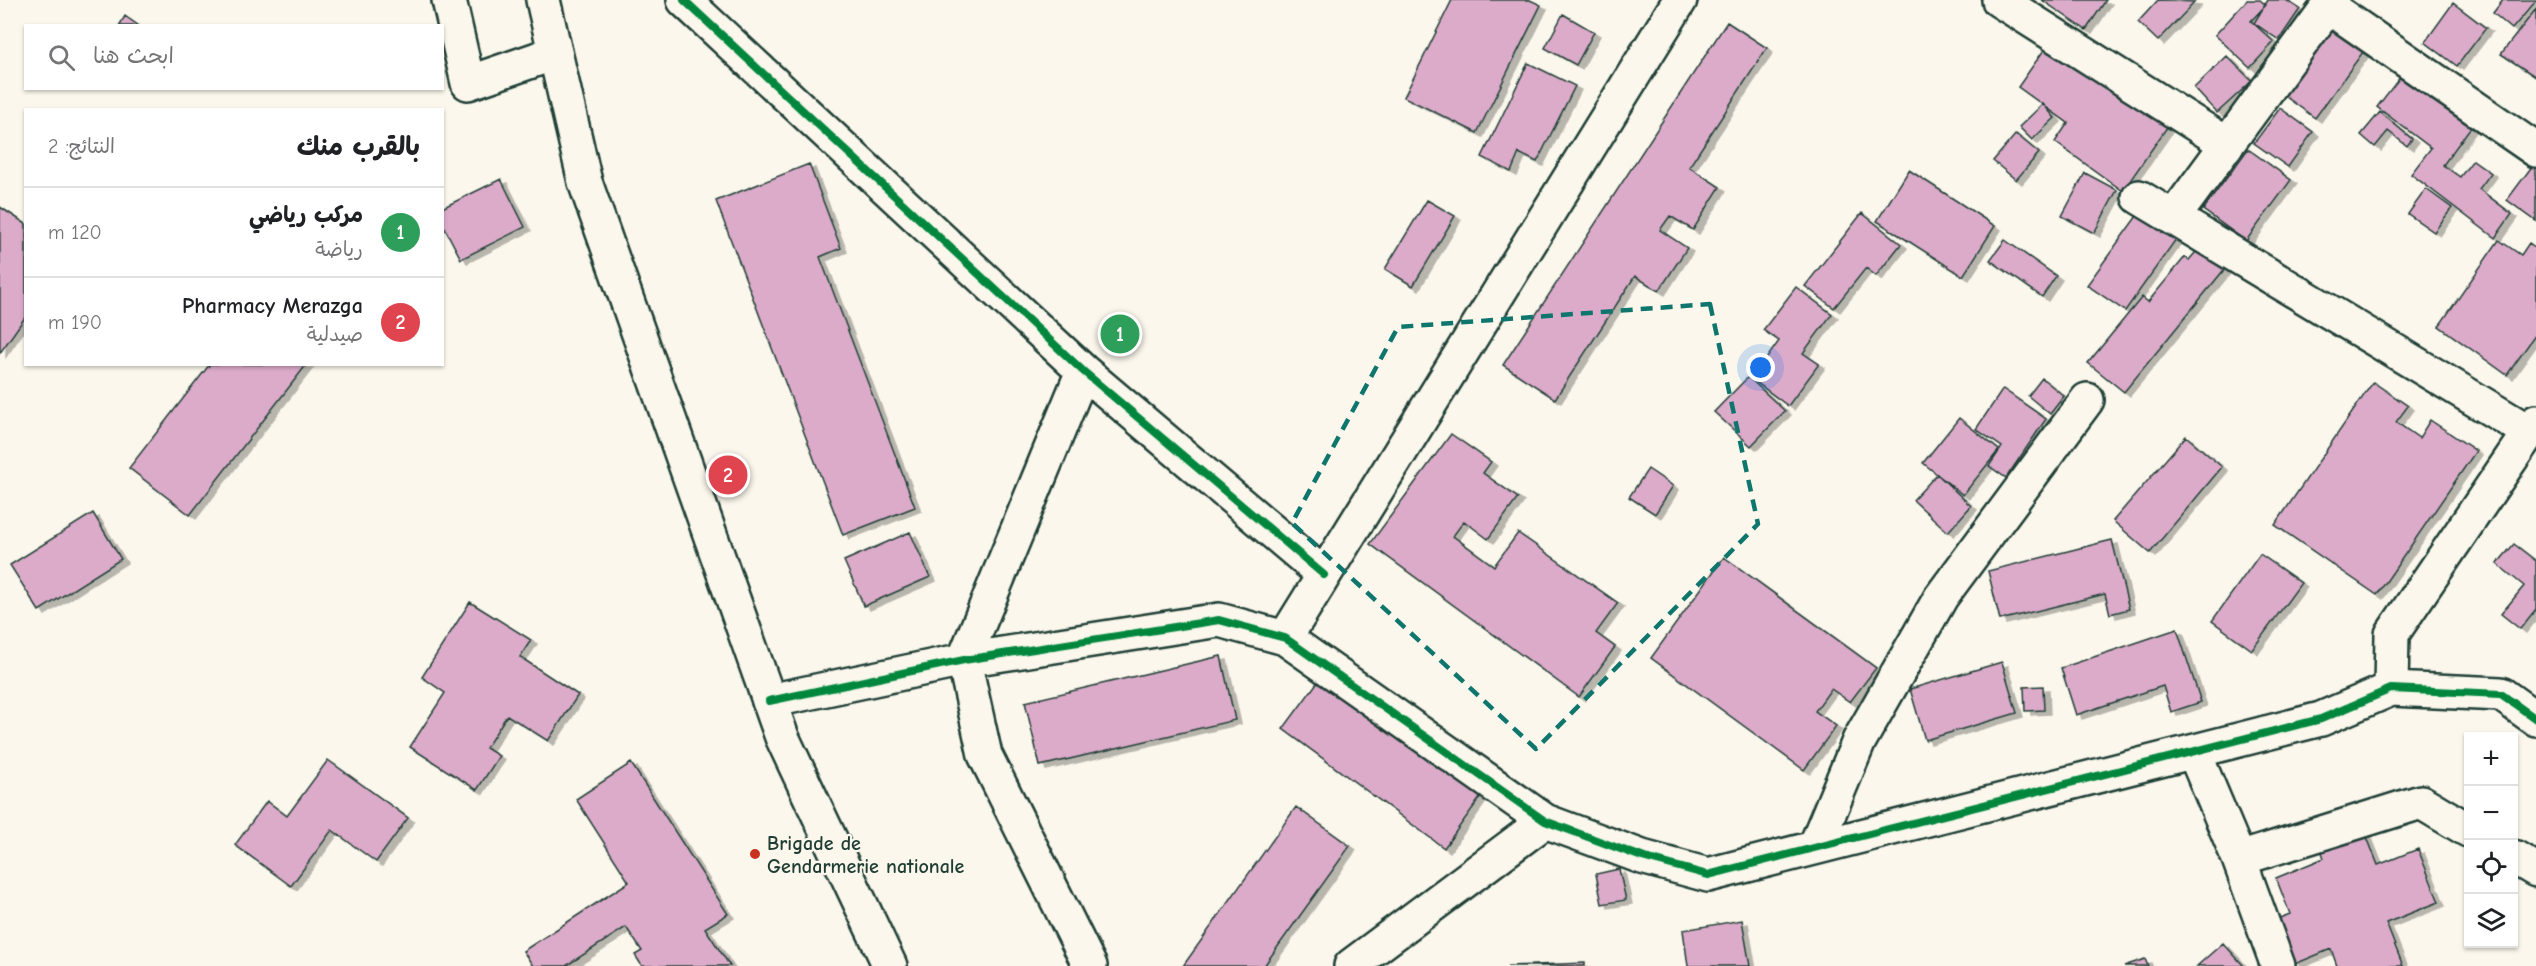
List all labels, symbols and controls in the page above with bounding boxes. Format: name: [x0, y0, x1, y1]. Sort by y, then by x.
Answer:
search box: [24, 24, 444, 90]
icon: search: [45, 41, 78, 74]
text: ابحث هنا: [93, 43, 174, 69]
text: بالقرب منك: [297, 132, 420, 162]
text: النتائج: 2: [48, 135, 115, 158]
text: مركب رياضي: [249, 202, 363, 228]
text: 120 m: [48, 221, 102, 244]
text: 1: [397, 221, 404, 244]
text: رياضة: [315, 238, 363, 261]
text: Pharmacy Merazga: [182, 293, 363, 319]
text: 190 m: [48, 311, 102, 334]
text: 2: [396, 311, 405, 334]
pin: 1: [1100, 312, 1140, 356]
text: صيدلية: [307, 323, 363, 346]
your location: [1746, 353, 1775, 382]
pin: 2: [708, 452, 748, 498]
map controls: [2464, 732, 2518, 948]
button: +: [2464, 732, 2518, 786]
button: −: [2464, 786, 2518, 840]
place label: Brigade de Gendarmerie nationale: [767, 832, 965, 878]
button: locate: [2464, 840, 2518, 894]
marker: Brigade de Gendarmerie nationale: [748, 847, 762, 861]
button: layers: [2464, 894, 2518, 948]

